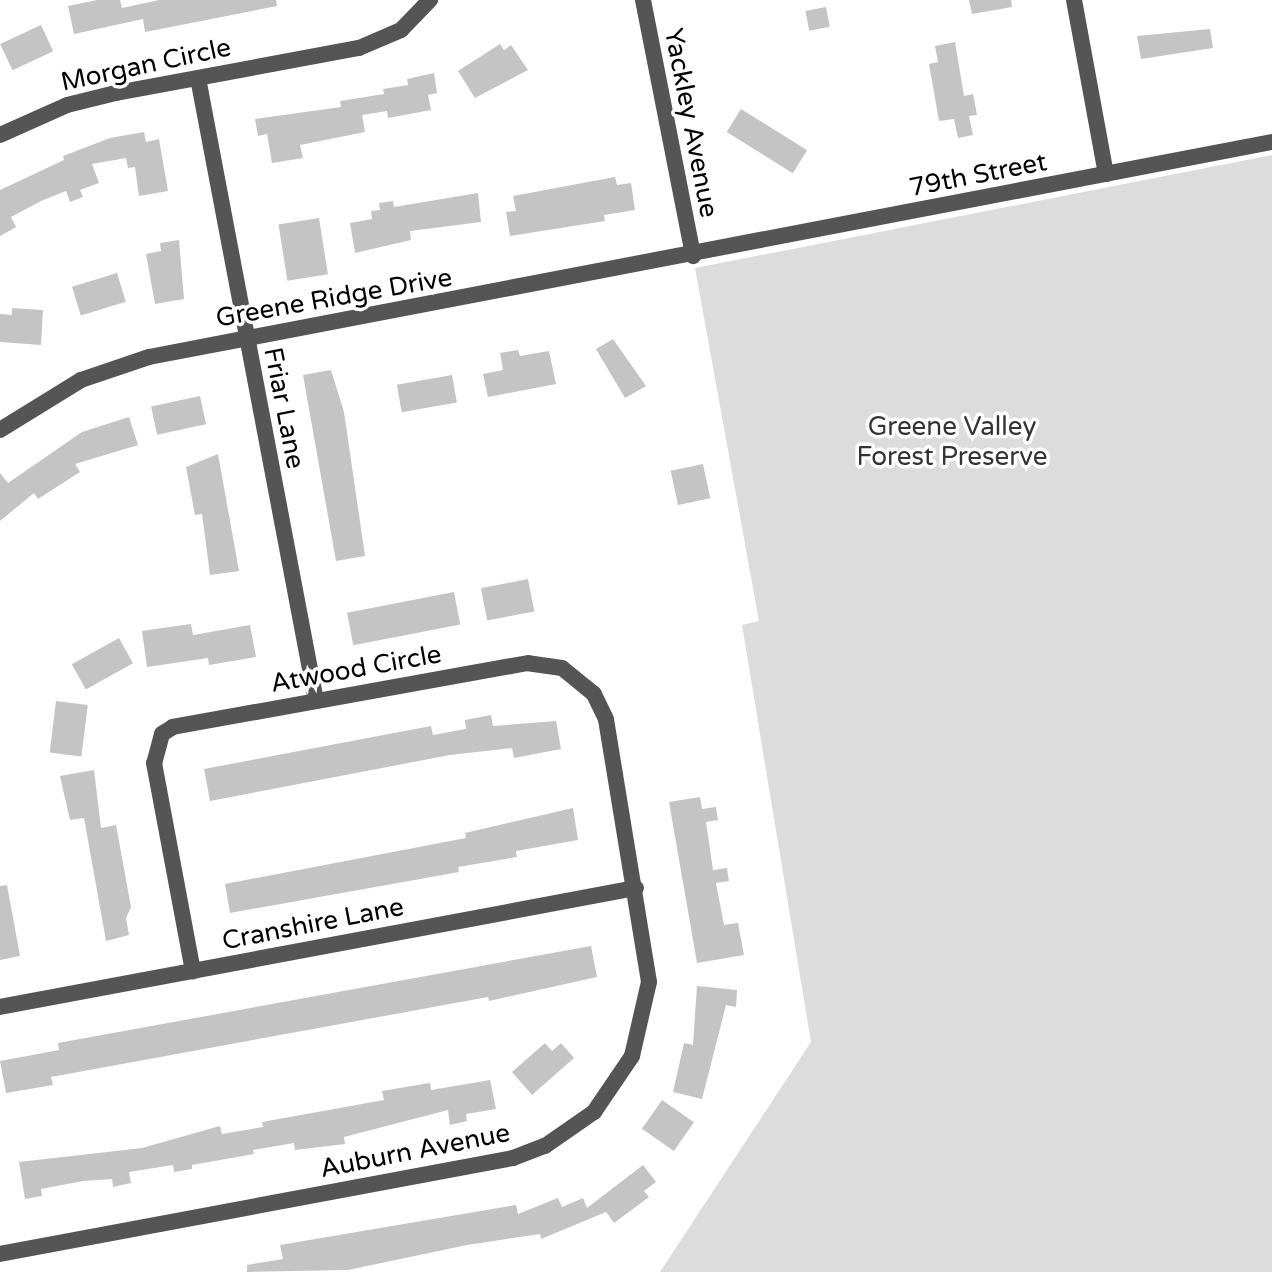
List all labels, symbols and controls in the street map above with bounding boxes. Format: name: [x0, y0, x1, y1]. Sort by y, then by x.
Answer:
street label: Yackley Avenue: [657, 26, 725, 220]
street label: Morgan Circle: [58, 32, 234, 98]
street label: 79th Street: [907, 146, 1049, 204]
street label: Greene Ridge Drive: [213, 262, 455, 334]
street label: Friar Lane: [257, 345, 311, 471]
park label: Greene Valley Forest Preserve: [857, 411, 1047, 472]
street label: Atwood Circle: [268, 639, 444, 699]
street label: Cranshire Lane: [220, 891, 406, 957]
street label: Auburn Avenue: [317, 1117, 513, 1185]

